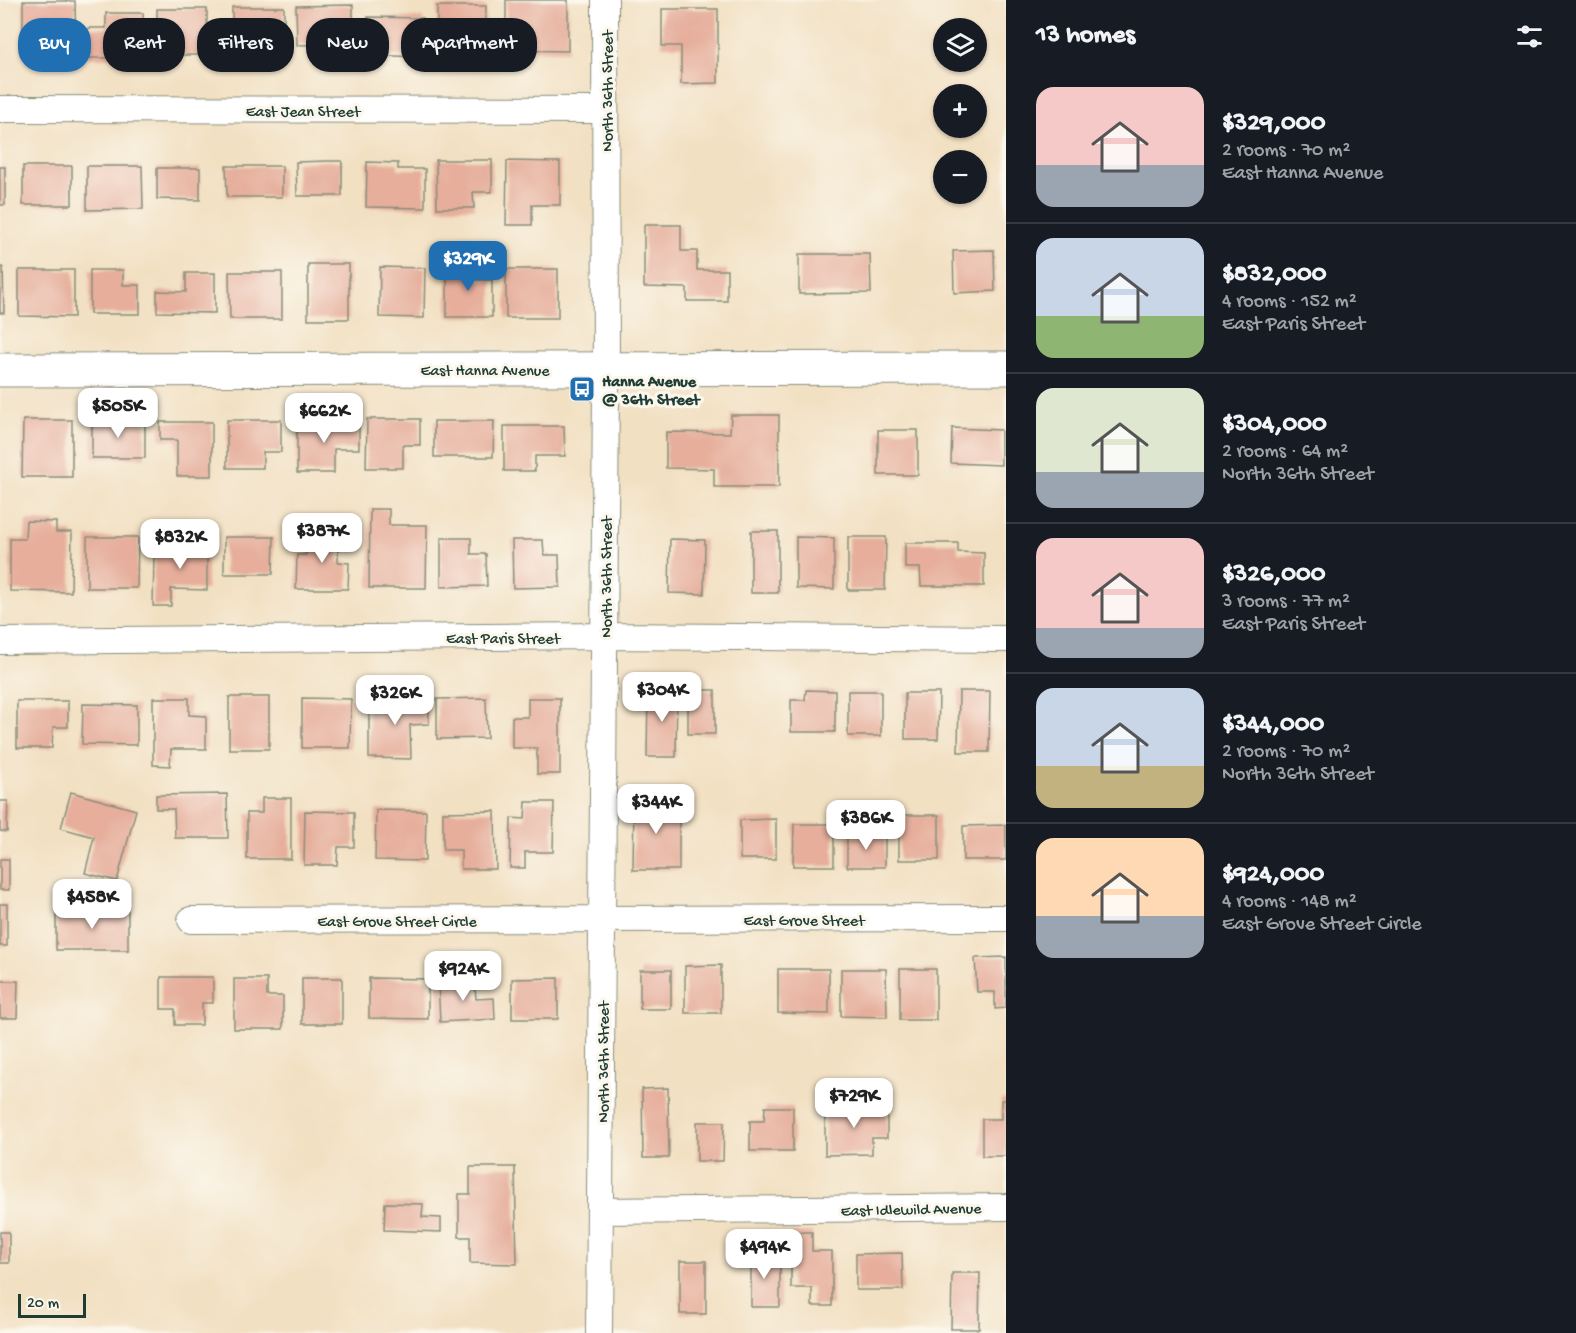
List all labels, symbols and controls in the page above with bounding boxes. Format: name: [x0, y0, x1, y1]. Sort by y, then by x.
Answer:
chip: Buy: [18, 18, 91, 72]
chip: Rent: [103, 18, 185, 72]
chip: Filters: [197, 18, 294, 72]
chip: New: [306, 18, 389, 72]
chip: Apartment: [401, 18, 537, 72]
map controls: [933, 18, 987, 204]
button: layers: [933, 18, 987, 72]
icon: filters: [1513, 20, 1546, 53]
text: 13 homes: [1036, 21, 1135, 52]
street label: North 36th Street: [600, 29, 619, 152]
button: +: [933, 84, 987, 138]
street label: East Jean Street: [246, 104, 362, 123]
text: $329,000: [1222, 109, 1325, 140]
icon: home: [1084, 111, 1156, 183]
text: 2 rooms · 70 m²: [1222, 140, 1350, 163]
button: −: [933, 150, 987, 204]
text: East Hanna Avenue: [1222, 163, 1383, 186]
pin: $329K: [426, 241, 510, 292]
text: $329K: [443, 249, 493, 272]
text: $832,000: [1222, 260, 1327, 291]
icon: home: [1084, 262, 1156, 334]
text: 4 rooms · 152 m²: [1222, 291, 1357, 314]
text: East Paris Street: [1222, 314, 1365, 337]
street label: East Hanna Avenue: [420, 363, 550, 382]
bus stop icon: Hanna Avenue @ 36th Street: [567, 374, 597, 404]
place label: Hanna Avenue @ 36th Street: [602, 374, 701, 411]
pin: $505K: [76, 388, 160, 439]
pin: $662K: [282, 393, 366, 444]
text: $505K: [92, 396, 144, 419]
text: $662K: [299, 401, 349, 424]
text: $304,000: [1222, 410, 1327, 441]
icon: home: [1084, 412, 1156, 484]
text: 2 rooms · 64 m²: [1222, 441, 1348, 464]
text: North 36th Street: [1222, 464, 1374, 487]
pin: $387K: [280, 513, 364, 564]
street label: North 36th Street: [599, 515, 618, 638]
pin: $832K: [138, 519, 222, 570]
text: $387K: [296, 521, 348, 544]
text: $832K: [154, 527, 206, 550]
text: $326,000: [1222, 560, 1326, 591]
icon: home: [1084, 562, 1156, 634]
text: 3 rooms · 77 m²: [1222, 591, 1350, 614]
text: East Paris Street: [1222, 614, 1365, 637]
street label: East Paris Street: [446, 631, 562, 650]
pin: $304K: [620, 672, 704, 723]
pin: $326K: [353, 675, 437, 726]
text: $304K: [636, 680, 688, 703]
text: $326K: [370, 683, 420, 706]
text: $344,000: [1222, 710, 1324, 741]
icon: home: [1084, 712, 1156, 784]
text: 2 rooms · 70 m²: [1222, 741, 1350, 764]
text: North 36th Street: [1222, 764, 1374, 787]
pin: $344K: [614, 784, 698, 835]
text: $344K: [631, 792, 681, 815]
pin: $386K: [824, 800, 908, 851]
text: $386K: [840, 808, 892, 831]
text: $924,000: [1222, 860, 1324, 891]
icon: home: [1084, 862, 1156, 934]
pin: $458K: [50, 879, 134, 930]
text: $458K: [67, 887, 117, 910]
text: 4 rooms · 148 m²: [1222, 891, 1357, 914]
street label: East Grove Street: [744, 913, 866, 932]
street label: East Grove Street Circle: [317, 914, 478, 933]
text: East Grove Street Circle: [1222, 914, 1422, 937]
pin: $924K: [421, 951, 505, 1002]
text: $924K: [438, 959, 488, 982]
street label: North 36th Street: [596, 1000, 615, 1123]
pin: $729K: [812, 1078, 896, 1129]
text: $729K: [829, 1086, 879, 1109]
street label: East Idlewild Avenue: [841, 1201, 982, 1222]
pin: $494K: [722, 1229, 806, 1280]
text: $494K: [740, 1237, 788, 1260]
scale bar: [18, 1291, 86, 1318]
text: 20 m: [27, 1295, 59, 1314]

